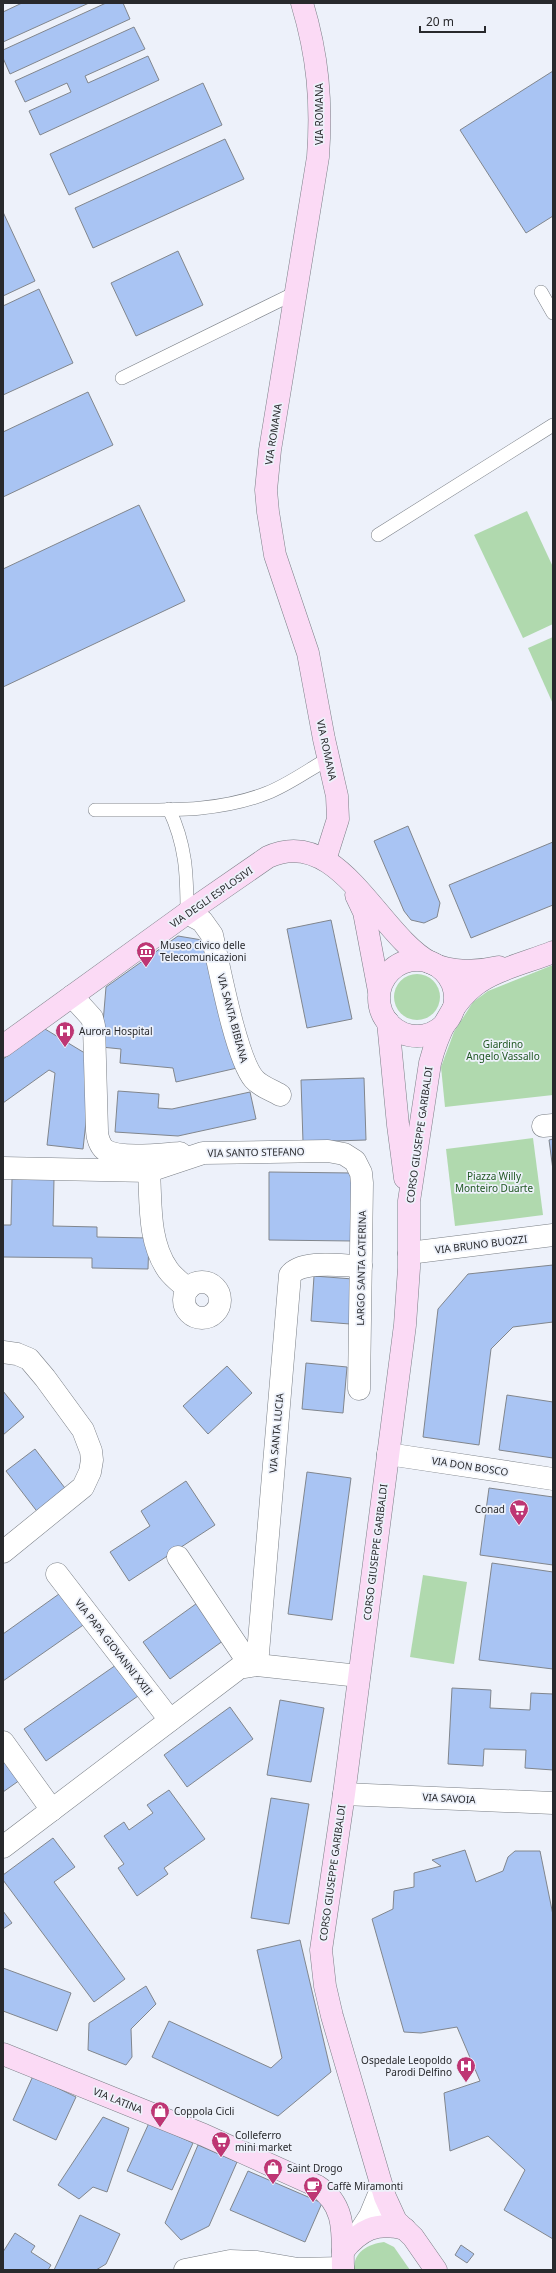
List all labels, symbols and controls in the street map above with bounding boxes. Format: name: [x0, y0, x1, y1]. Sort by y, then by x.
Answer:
scale bar: [420, 8, 485, 34]
text: 20 m: [426, 13, 454, 30]
street label: VIA ROMANA: [312, 82, 326, 145]
street label: VIA ROMANA: [261, 402, 285, 466]
street label: VIA ROMANA: [314, 718, 340, 782]
street label: VIA DEGLI ESPLOSIVI: [167, 863, 255, 931]
place label: Museo civico delle Telecomunicazioni: [160, 938, 246, 964]
museum icon: Museo civico delle Telecomunicazioni: [135, 940, 157, 968]
street label: VIA SANTA BIBIANA: [214, 972, 252, 1065]
hospital icon: Aurora Hospital: [54, 1020, 76, 1048]
place label: Aurora Hospital: [79, 1024, 152, 1038]
park label: Giardino Angelo Vassallo: [466, 1037, 540, 1063]
street label: CORSO GIUSEPPE GARIBALDI: [403, 1066, 435, 1204]
street label: VIA SANTO STEFANO: [207, 1144, 305, 1160]
park label: Piazza Willy Monteiro Duarte: [455, 1169, 533, 1195]
street label: LARGO SANTA CATERINA: [353, 1209, 369, 1326]
street label: VIA BRUNO BUOZZI: [434, 1231, 528, 1257]
street label: VIA SANTA LUCIA: [266, 1392, 287, 1474]
street label: VIA DON BOSCO: [431, 1453, 510, 1479]
street label: CORSO GIUSEPPE GARIBALDI: [360, 1483, 390, 1621]
supermarket icon: Conad: [508, 1498, 530, 1526]
place label: Conad: [475, 1502, 505, 1516]
street label: VIA PAPA GIOVANNI XXIII: [72, 1596, 156, 1698]
street label: VIA SAVOIA: [422, 1790, 477, 1806]
street label: CORSO GIUSEPPE GARIBALDI: [316, 1804, 348, 1942]
place label: Ospedale Leopoldo Parodi Delfino: [361, 2053, 452, 2079]
hospital icon: Ospedale Leopoldo Parodi Delfino: [455, 2055, 477, 2083]
street label: VIA LATINA: [91, 2084, 145, 2117]
shop icon: Coppola Cicli: [149, 2100, 171, 2128]
place label: Coppola Cicli: [174, 2104, 234, 2118]
place label: Colleferro mini market: [235, 2128, 292, 2154]
supermarket icon: Colleferro mini market: [210, 2130, 232, 2158]
shop icon: Saint Drogo: [262, 2157, 284, 2185]
place label: Saint Drogo: [287, 2161, 343, 2175]
cafe icon: Caffè Miramonti: [302, 2175, 324, 2203]
place label: Caffè Miramonti: [327, 2179, 403, 2193]

